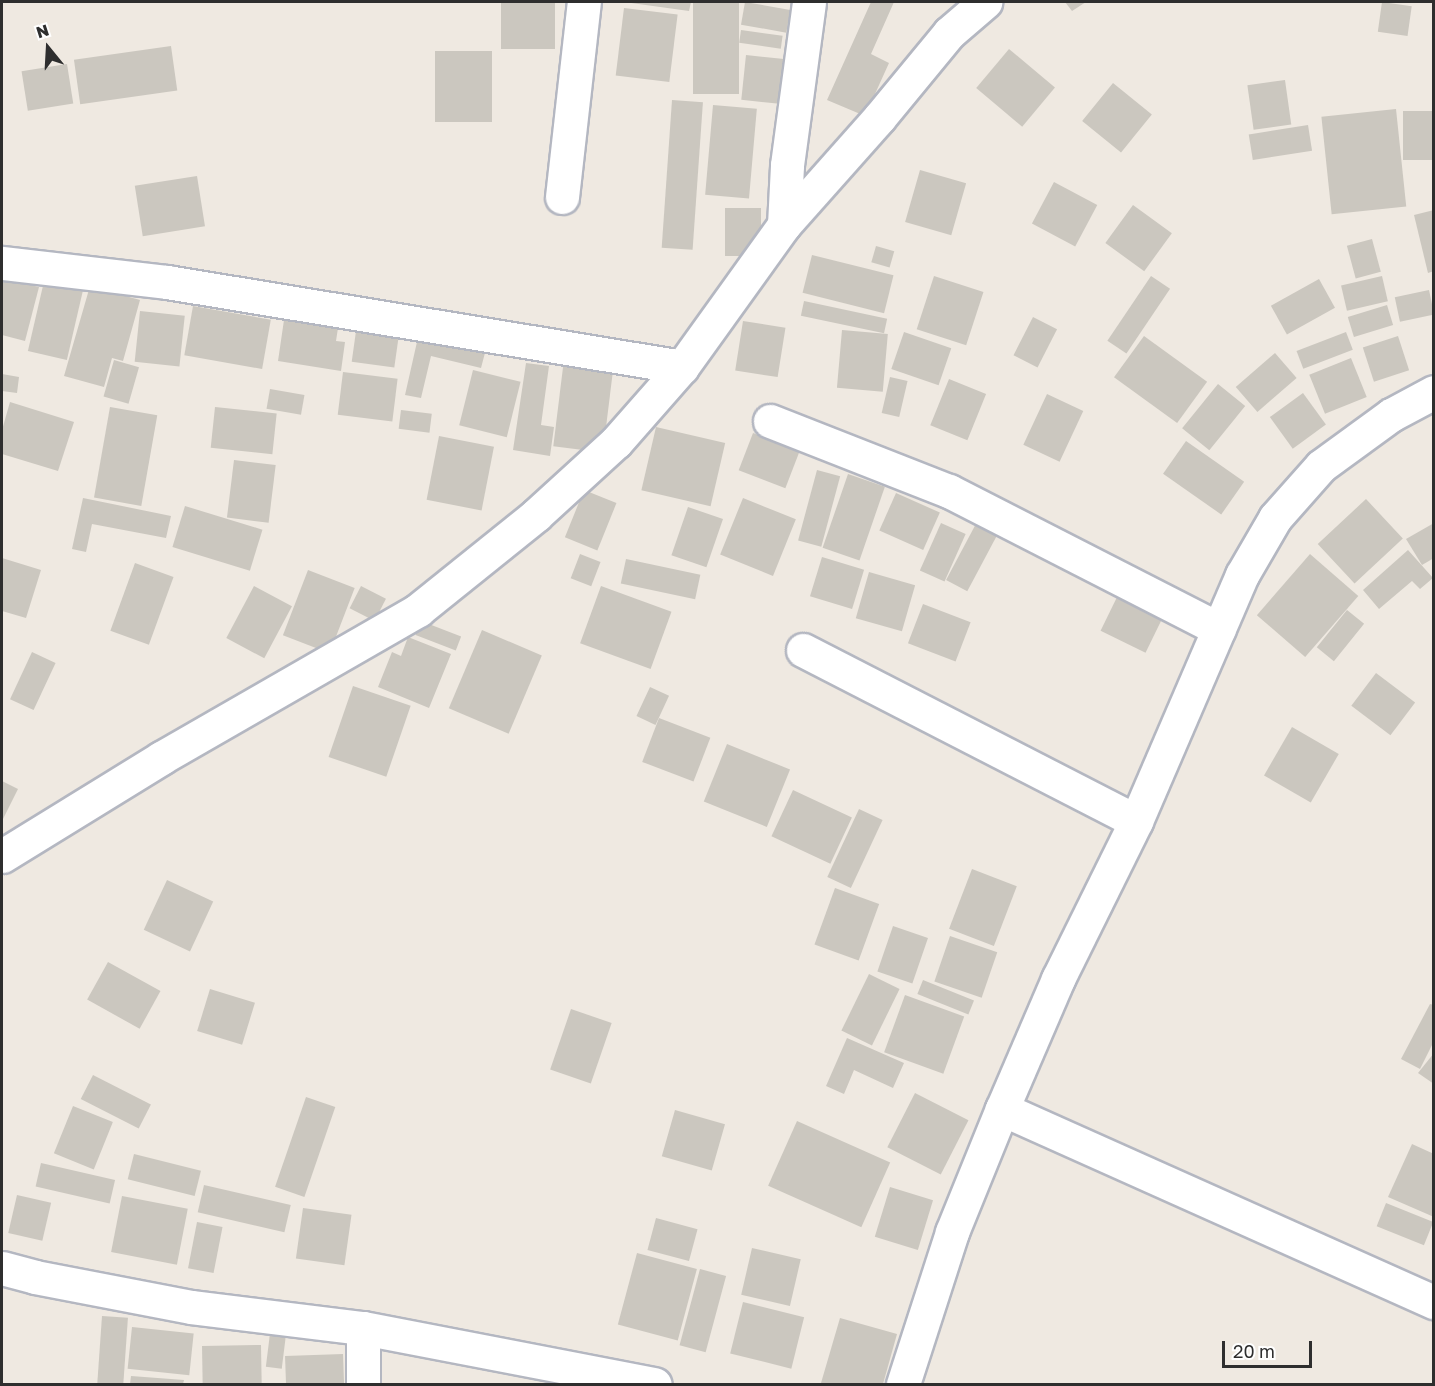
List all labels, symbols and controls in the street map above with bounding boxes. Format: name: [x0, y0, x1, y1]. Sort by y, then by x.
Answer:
north arrow: [18, 18, 78, 78]
text: N: [34, 19, 51, 42]
scale bar: [1225, 1329, 1315, 1367]
text: 20 m: [1233, 1340, 1275, 1362]

